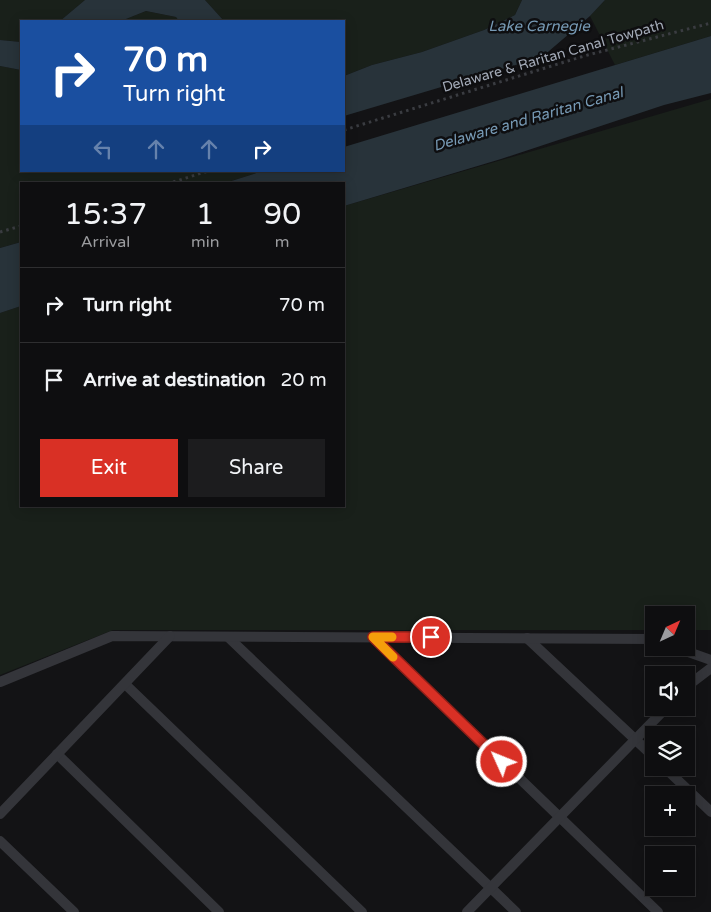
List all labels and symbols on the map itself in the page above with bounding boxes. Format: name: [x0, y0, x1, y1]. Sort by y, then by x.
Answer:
street label: Delaware & Raritan Canal Towpath: [440, 16, 666, 96]
water label: Lake Carnegie: [488, 17, 591, 35]
water label: Delaware and Raritan Canal: [431, 83, 627, 155]
north arrow: [645, 606, 695, 656]
pin: [410, 616, 452, 658]
position arrow: [475, 735, 527, 787]

